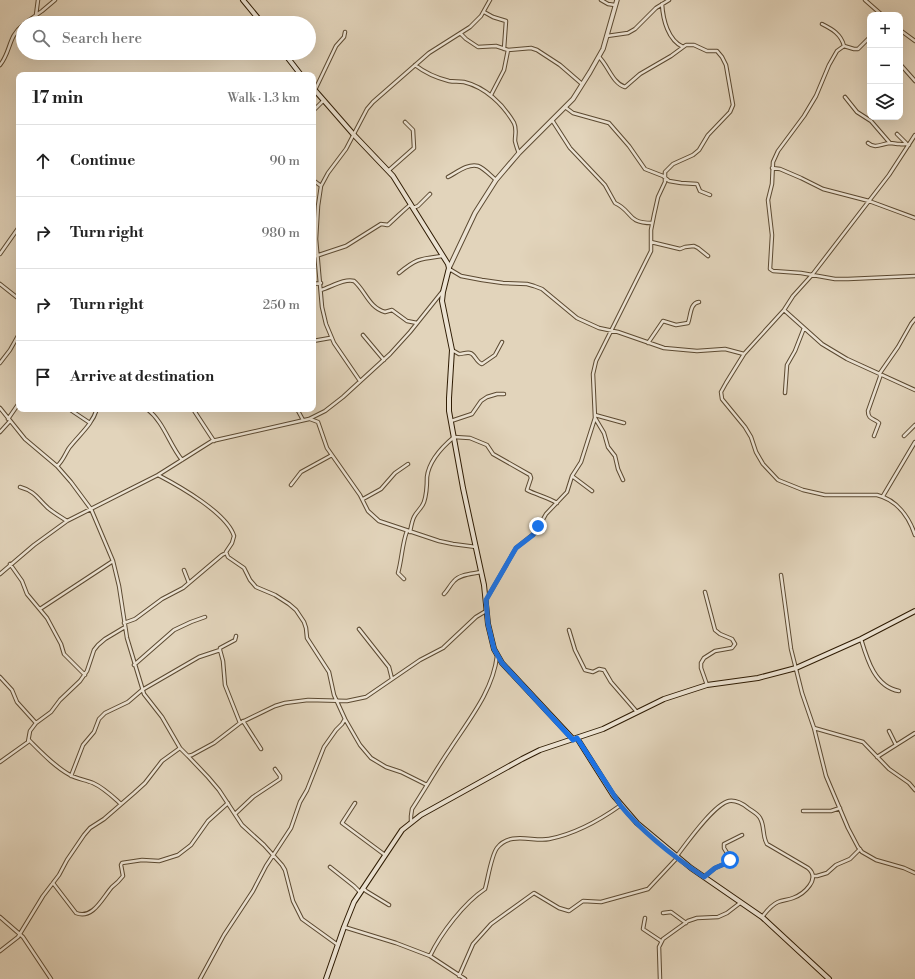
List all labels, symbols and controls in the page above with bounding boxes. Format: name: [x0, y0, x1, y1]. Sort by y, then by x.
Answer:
map controls: [867, 12, 903, 120]
button: +: [867, 12, 903, 48]
search box: [16, 16, 316, 60]
icon: search: [30, 27, 52, 49]
text: Search here: [62, 29, 142, 48]
button: −: [867, 48, 903, 84]
button: layers: [867, 84, 903, 120]
text: 17 min: [32, 87, 83, 109]
text: Walk · 1.3 km: [228, 90, 300, 106]
icon: ahead: [32, 150, 54, 172]
text: Continue: [70, 151, 135, 170]
text: 90 m: [269, 153, 300, 169]
icon: right: [32, 222, 54, 244]
text: Turn right: [70, 223, 144, 242]
text: 980 m: [261, 225, 300, 241]
icon: right: [32, 294, 54, 316]
text: Turn right: [70, 295, 144, 314]
text: 250 m: [263, 297, 300, 313]
icon: arrive: [32, 366, 54, 388]
text: Arrive at destination: [70, 367, 214, 386]
route end: [529, 517, 547, 535]
route start: [721, 851, 739, 869]

